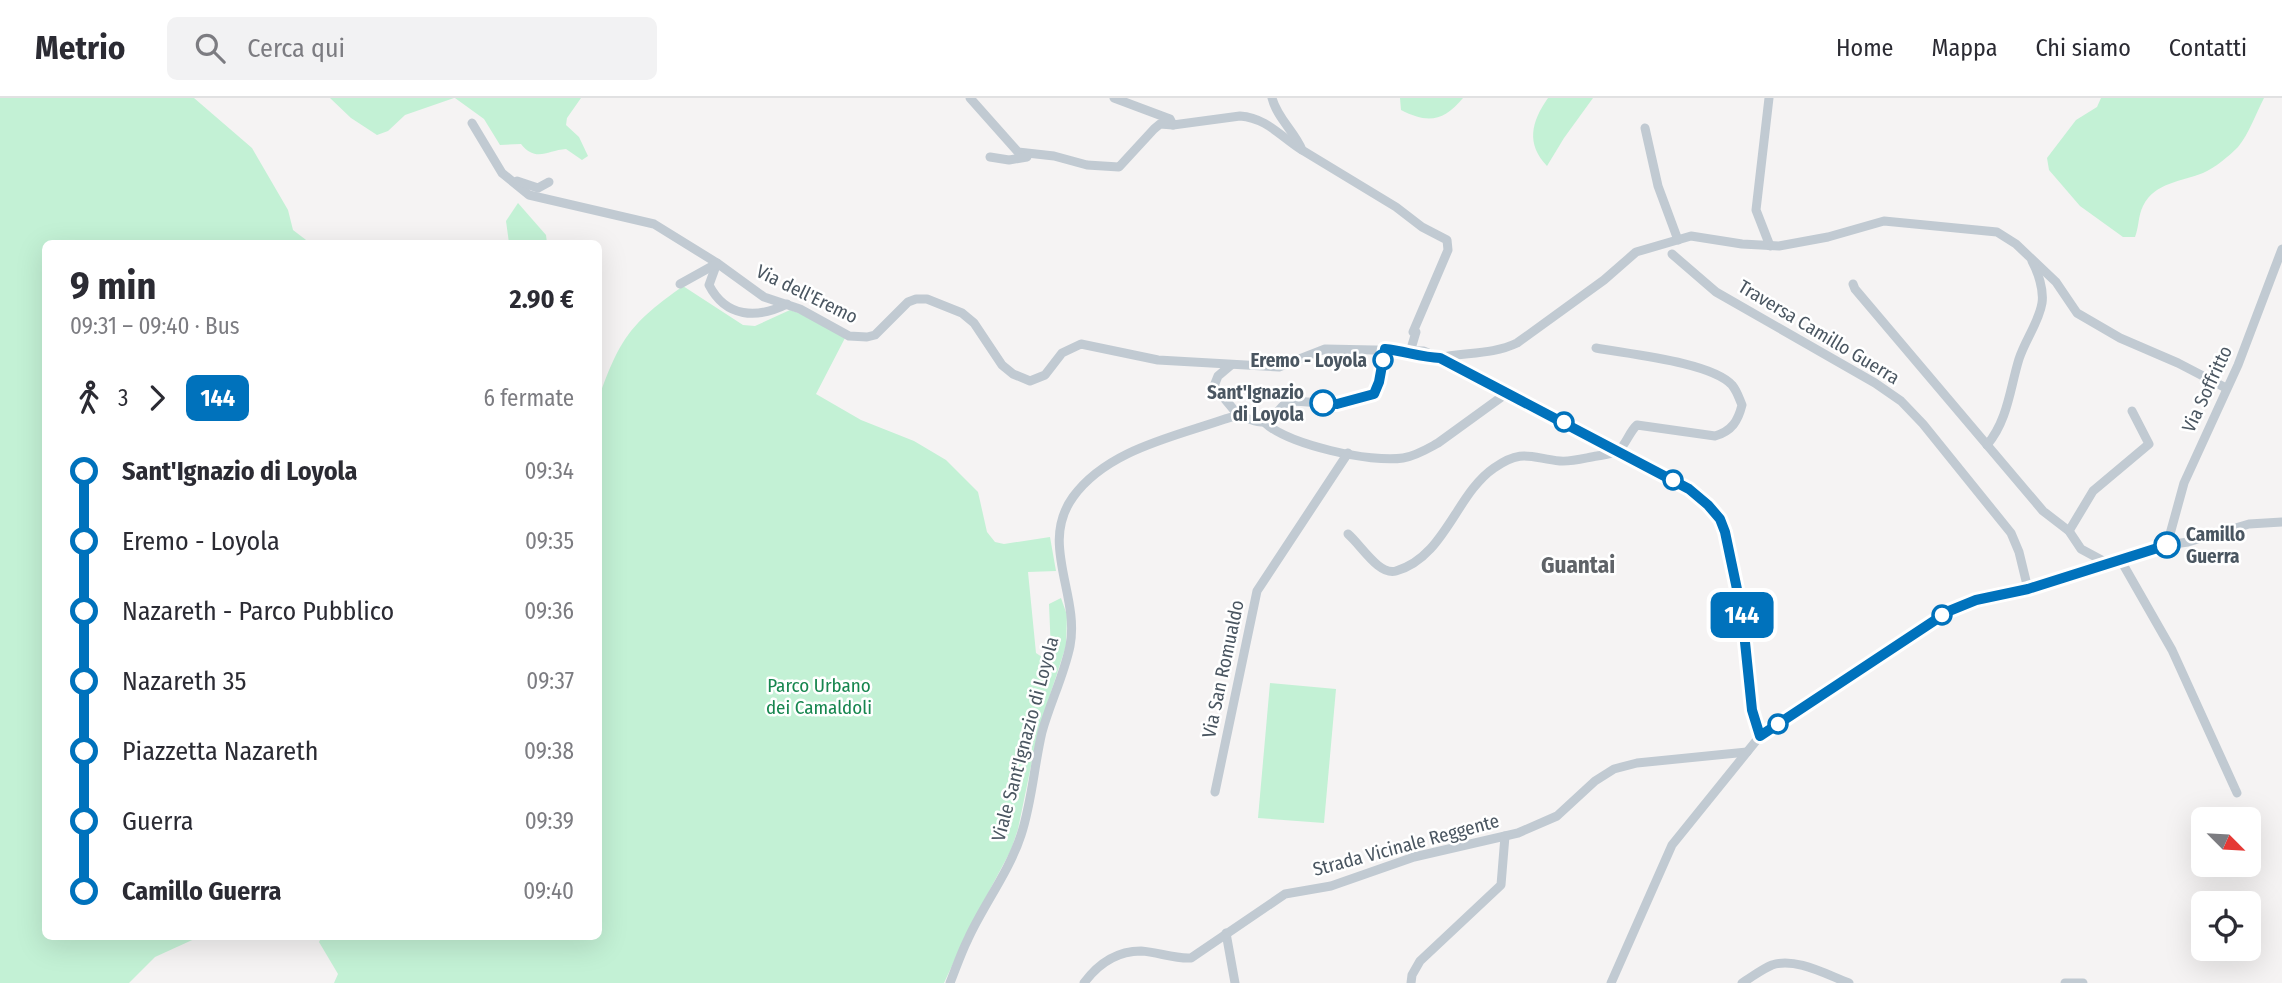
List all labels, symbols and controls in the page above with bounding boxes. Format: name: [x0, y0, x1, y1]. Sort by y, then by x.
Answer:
search box: [167, 17, 657, 80]
text: Metrio: [35, 28, 125, 68]
icon: search: [191, 29, 229, 67]
text: Cerca qui: [247, 33, 345, 64]
text: Home: [1836, 34, 1893, 62]
text: Mappa: [1931, 34, 1997, 62]
text: Chi siamo: [2035, 34, 2131, 62]
text: Contatti: [2169, 34, 2247, 62]
street label: Via dell'Eremo: [752, 260, 862, 328]
text: 9 min: [70, 263, 156, 309]
street label: Traversa Camillo Guerra: [1734, 275, 1904, 389]
text: 2.90 €: [510, 284, 574, 315]
text: 09:31 – 09:40 · Bus: [70, 312, 240, 340]
street label: Via Soffritto: [2177, 342, 2237, 436]
place label: Eremo - Loyola: [1250, 349, 1367, 372]
marker: Eremo - Loyola: [1373, 350, 1393, 370]
icon: walk: [70, 379, 108, 417]
icon: forward: [138, 379, 176, 417]
place label: Sant'Ignazio di Loyola: [1207, 381, 1304, 426]
text: 3: [118, 384, 128, 412]
text: 144: [200, 384, 235, 412]
text: 6 fermate: [483, 384, 574, 412]
marker: Sant'Ignazio di Loyola: [1310, 390, 1336, 416]
unlabelled marker: [1554, 412, 1574, 432]
text: Sant'Ignazio di Loyola: [122, 456, 357, 487]
text: 09:34: [525, 457, 574, 485]
unlabelled marker: [1663, 470, 1683, 490]
place label: Camillo Guerra: [2186, 523, 2245, 568]
text: Eremo - Loyola: [122, 526, 280, 557]
text: 09:35: [525, 527, 574, 555]
marker: Camillo Guerra: [2154, 532, 2180, 558]
district label: Guantai: [1541, 551, 1615, 579]
line badge: 144: [1702, 592, 1782, 638]
text: Nazareth - Parco Pubblico: [122, 596, 394, 627]
text: 09:36: [524, 597, 574, 625]
street label: Via San Romualdo: [1197, 598, 1249, 740]
text: 144: [1725, 601, 1759, 629]
unlabelled marker: [1932, 605, 1952, 625]
street label: Viale Sant'Ignazio di Loyola: [987, 634, 1063, 844]
text: Nazareth 35: [122, 666, 246, 697]
text: 09:37: [526, 667, 574, 695]
park label: Parco Urbano dei Camaldoli: [766, 674, 872, 719]
unlabelled marker: [1768, 714, 1788, 734]
text: Piazzetta Nazareth: [122, 736, 318, 767]
text: 09:38: [524, 737, 574, 765]
text: Guerra: [122, 806, 193, 837]
text: 09:39: [525, 807, 574, 835]
north arrow: [2191, 807, 2261, 877]
map controls: [2191, 807, 2261, 961]
street label: Strada Vicinale Reggente: [1310, 809, 1502, 881]
text: Camillo Guerra: [122, 876, 281, 907]
text: 09:40: [523, 877, 574, 905]
button: locate: [2191, 891, 2261, 961]

